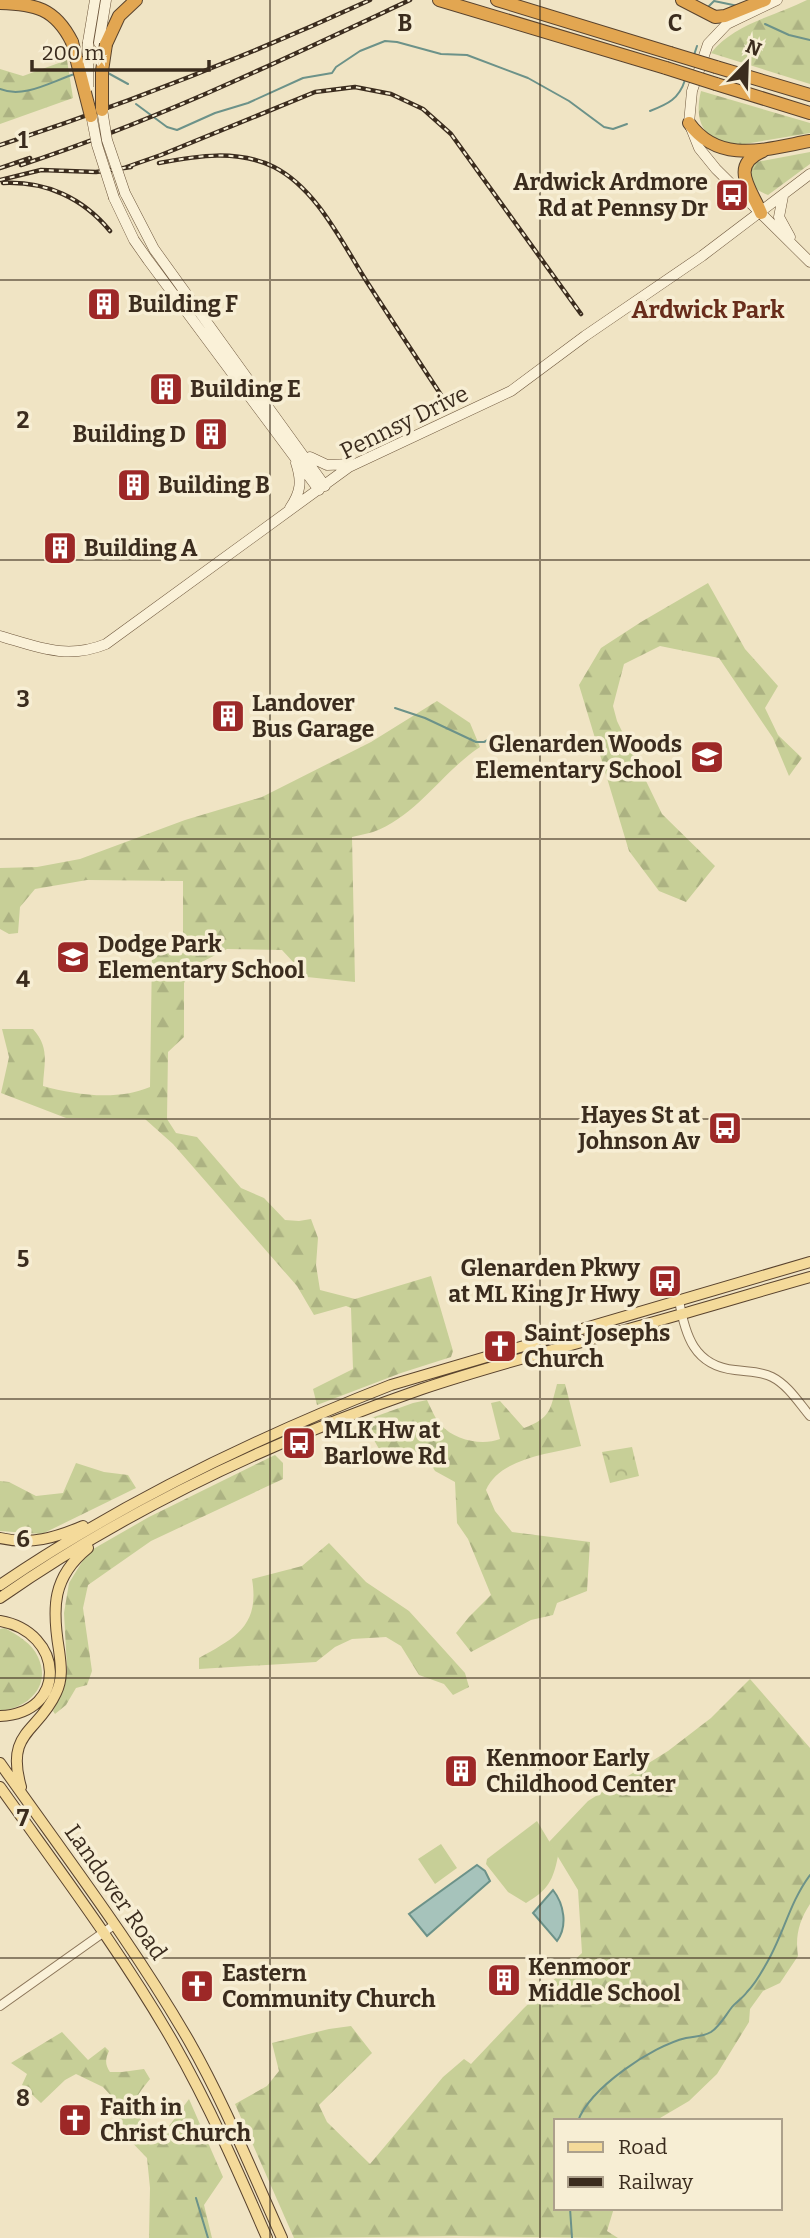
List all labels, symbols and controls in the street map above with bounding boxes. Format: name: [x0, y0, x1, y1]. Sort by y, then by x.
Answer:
text: B: [398, 9, 412, 37]
text: C: [668, 9, 682, 37]
scale bar: [32, 28, 208, 72]
north arrow: [712, 28, 782, 98]
text: N: [742, 34, 765, 61]
text: 200 m: [42, 40, 105, 66]
text: 1: [18, 126, 28, 154]
place label: Ardwick Ardmore Rd at Pennsy Dr: [513, 168, 708, 222]
bus stop icon: Ardwick Ardmore Rd at Pennsy Dr: [713, 176, 751, 214]
building icon: Building F: [85, 285, 123, 323]
place label: Building F: [128, 290, 238, 318]
district label: Ardwick Park: [632, 296, 785, 324]
building icon: Building E: [147, 370, 185, 408]
place label: Building E: [190, 375, 301, 403]
street label: Pennsy Drive: [335, 379, 473, 465]
text: 2: [17, 406, 30, 434]
building icon: Building D: [192, 415, 230, 453]
place label: Building D: [73, 420, 186, 448]
building icon: Building B: [115, 466, 153, 504]
place label: Building B: [158, 471, 270, 499]
building icon: Building A: [41, 529, 79, 567]
place label: Building A: [84, 534, 198, 562]
text: 3: [16, 685, 30, 713]
place label: Landover Bus Garage: [252, 689, 374, 743]
building icon: Landover Bus Garage: [209, 697, 247, 735]
place label: Glenarden Woods Elementary School: [475, 730, 682, 784]
school or university icon: Glenarden Woods Elementary School: [688, 738, 726, 776]
place label: Dodge Park Elementary School: [98, 930, 305, 984]
school or university icon: Dodge Park Elementary School: [54, 938, 92, 976]
text: 4: [16, 965, 30, 993]
place label: Hayes St at Johnson Av: [576, 1101, 700, 1155]
bus stop icon: Hayes St at Johnson Av: [706, 1109, 744, 1147]
text: 5: [17, 1245, 29, 1273]
place label: Glenarden Pkwy at ML King Jr Hwy: [448, 1254, 640, 1308]
bus stop icon: Glenarden Pkwy at ML King Jr Hwy: [646, 1262, 684, 1300]
place label: Saint Josephs Church: [524, 1319, 670, 1373]
church icon: Saint Josephs Church: [481, 1327, 519, 1365]
place label: MLK Hw at Barlowe Rd: [324, 1416, 447, 1470]
bus stop icon: MLK Hw at Barlowe Rd: [280, 1424, 318, 1462]
text: 6: [16, 1525, 30, 1553]
place label: Kenmoor Early Childhood Center: [486, 1744, 676, 1798]
building icon: Kenmoor Early Childhood Center: [442, 1752, 480, 1790]
text: 7: [17, 1804, 30, 1832]
street label: Landover Road: [59, 1819, 173, 1965]
place label: Kenmoor Middle School: [528, 1953, 681, 2007]
place label: Eastern Community Church: [222, 1959, 436, 2013]
building icon: Kenmoor Middle School: [485, 1961, 523, 1999]
church icon: Eastern Community Church: [178, 1967, 216, 2005]
text: 8: [16, 2084, 30, 2112]
place label: Faith in Christ Church: [100, 2093, 251, 2147]
church icon: Faith in Christ Church: [56, 2101, 94, 2139]
legend: [554, 2119, 782, 2210]
text: Road: [618, 2134, 667, 2160]
text: Railway: [618, 2169, 694, 2195]

